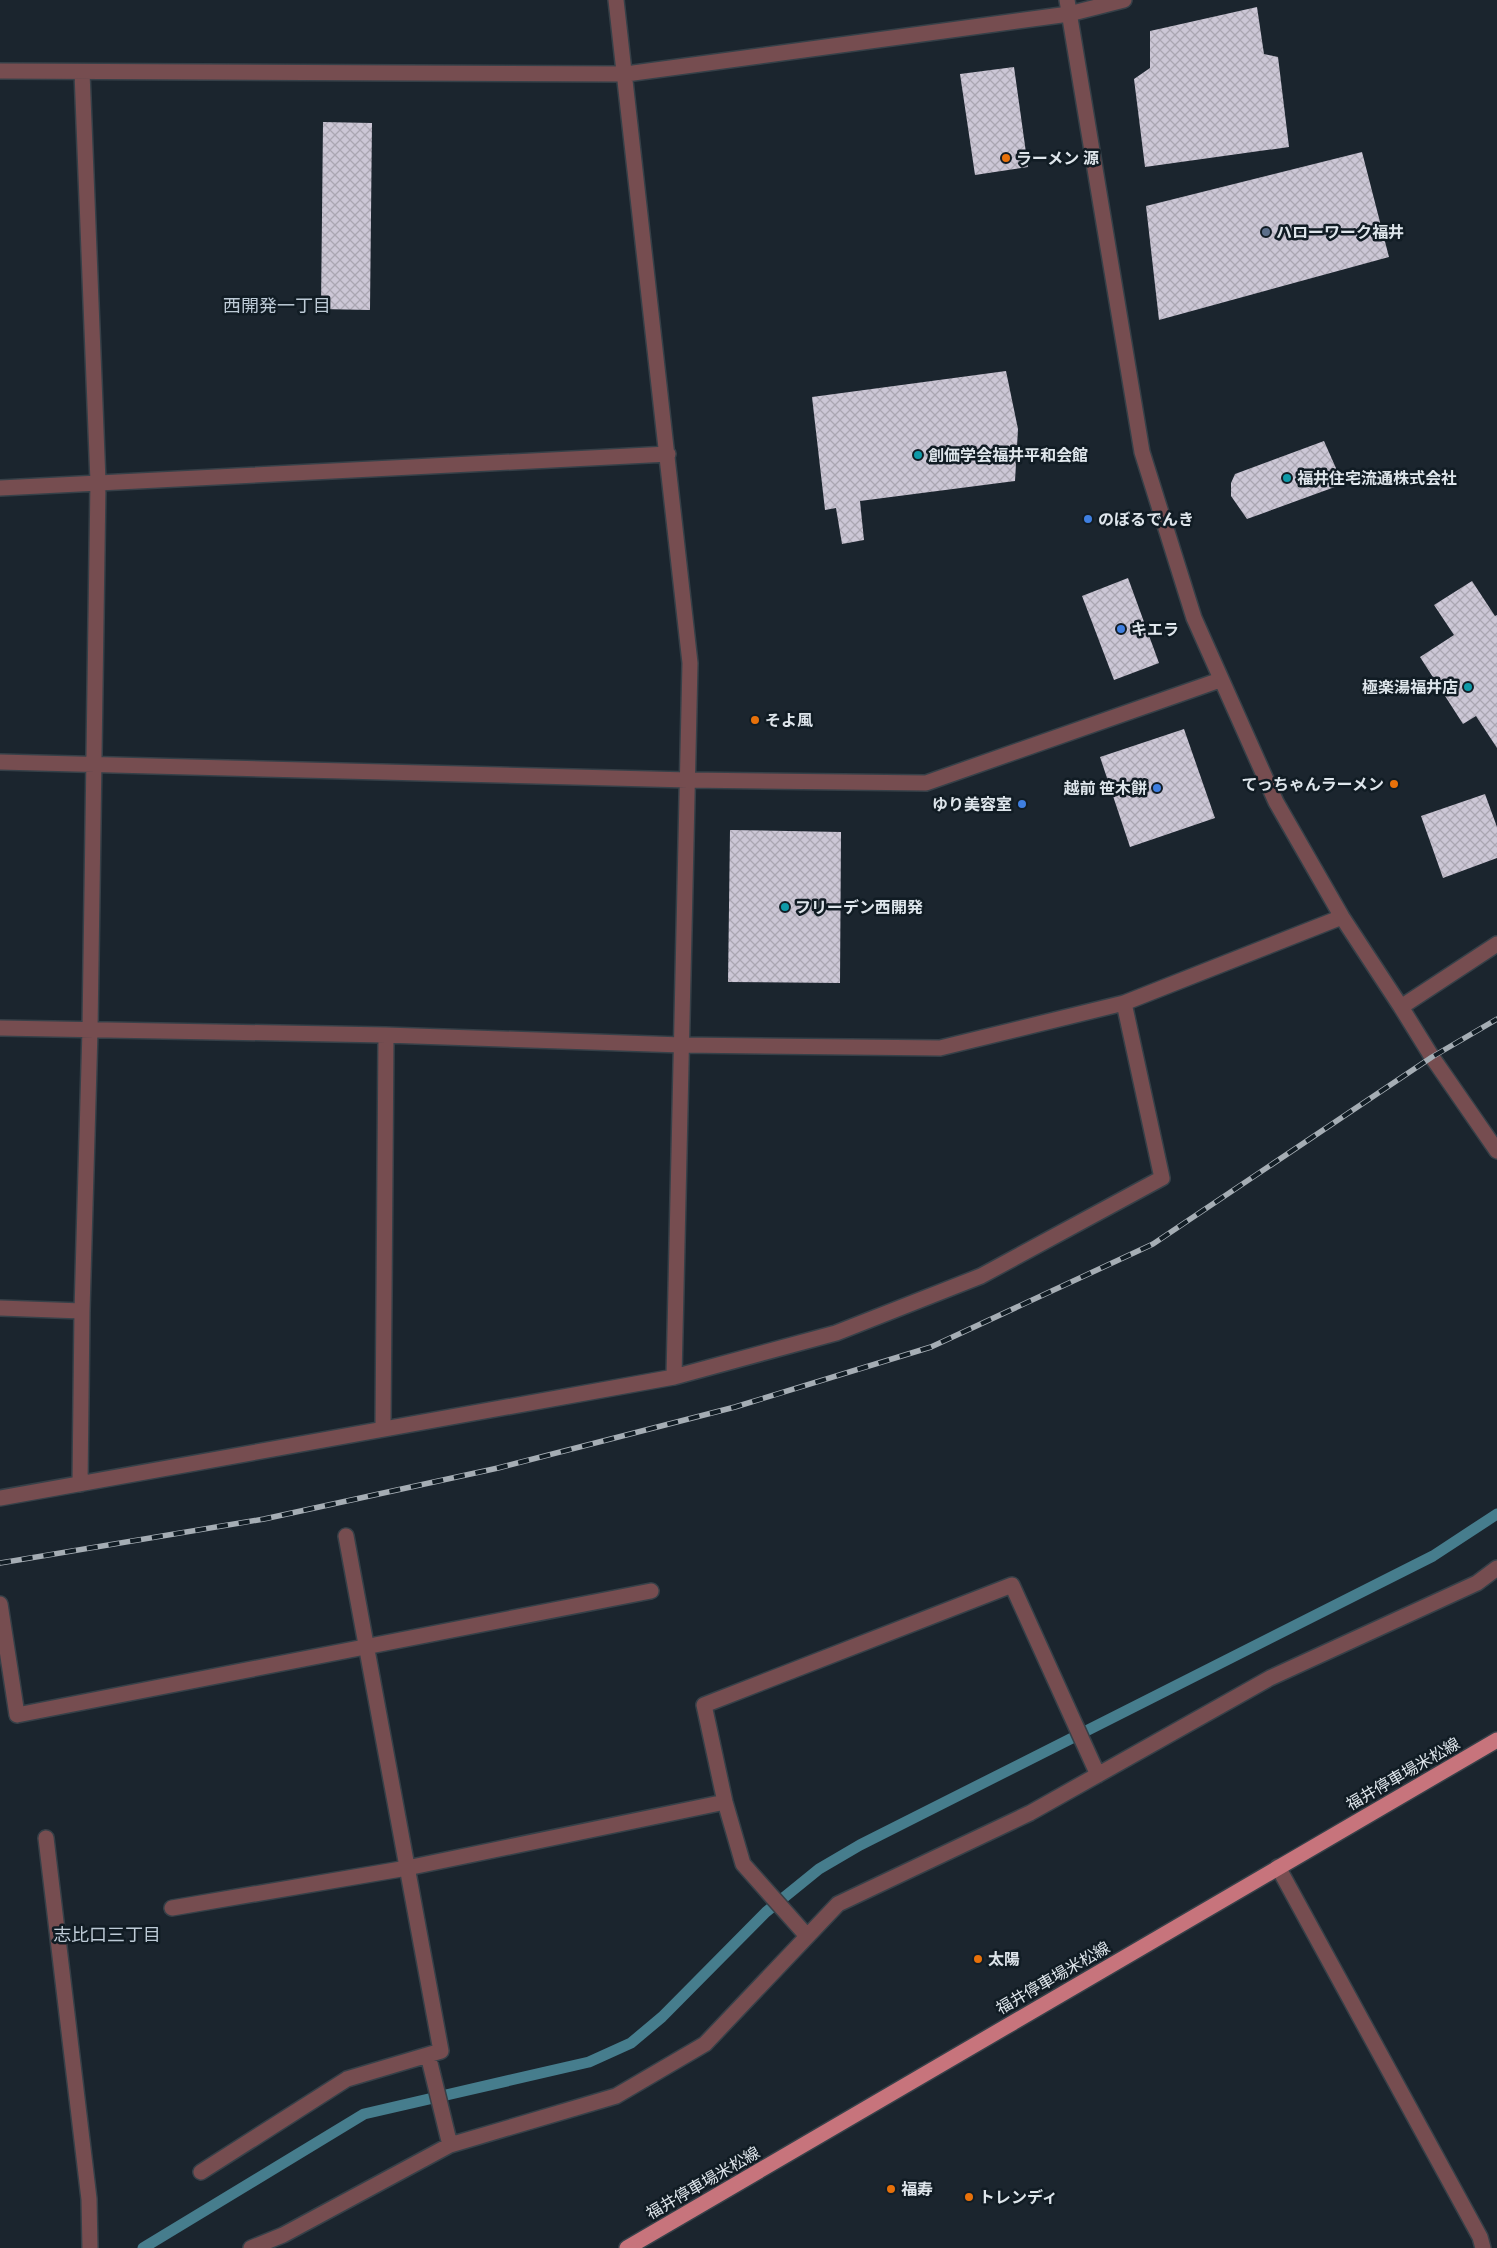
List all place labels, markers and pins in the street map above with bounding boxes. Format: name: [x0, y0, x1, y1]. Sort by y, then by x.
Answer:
place label: ラーメン 源: [1016, 149, 1099, 168]
marker: ラーメン 源: [1000, 152, 1012, 164]
place label: ハローワーク福井: [1276, 223, 1404, 242]
marker: ハローワーク福井: [1260, 226, 1272, 238]
place label: 創価学会福井平和会館: [928, 446, 1088, 465]
marker: 創価学会福井平和会館: [912, 449, 924, 461]
place label: 福井住宅流通株式会社: [1297, 469, 1457, 488]
marker: 福井住宅流通株式会社: [1281, 472, 1293, 484]
place label: のぼるでんき: [1098, 510, 1194, 529]
marker: のぼるでんき: [1082, 513, 1094, 525]
place label: キエラ: [1131, 620, 1179, 639]
marker: キエラ: [1115, 623, 1127, 635]
place label: 極楽湯福井店: [1362, 678, 1458, 697]
marker: 極楽湯福井店: [1462, 681, 1474, 693]
place label: そよ風: [765, 711, 813, 730]
marker: そよ風: [749, 714, 761, 726]
place label: てっちゃんラーメン: [1242, 775, 1384, 794]
marker: てっちゃんラーメン: [1388, 778, 1400, 790]
place label: 越前 笹木餅: [1063, 779, 1147, 798]
marker: 越前 笹木餅: [1151, 782, 1163, 794]
place label: ゆり美容室: [932, 795, 1012, 814]
marker: ゆり美容室: [1016, 798, 1028, 810]
place label: フリーデン西開発: [795, 898, 923, 917]
marker: フリーデン西開発: [779, 901, 791, 913]
place label: 太陽: [988, 1950, 1020, 1969]
marker: 太陽: [972, 1953, 984, 1965]
place label: 福寿: [901, 2180, 933, 2199]
marker: 福寿: [885, 2183, 897, 2195]
place label: トレンディ: [979, 2188, 1058, 2207]
marker: トレンディ: [963, 2191, 975, 2203]

